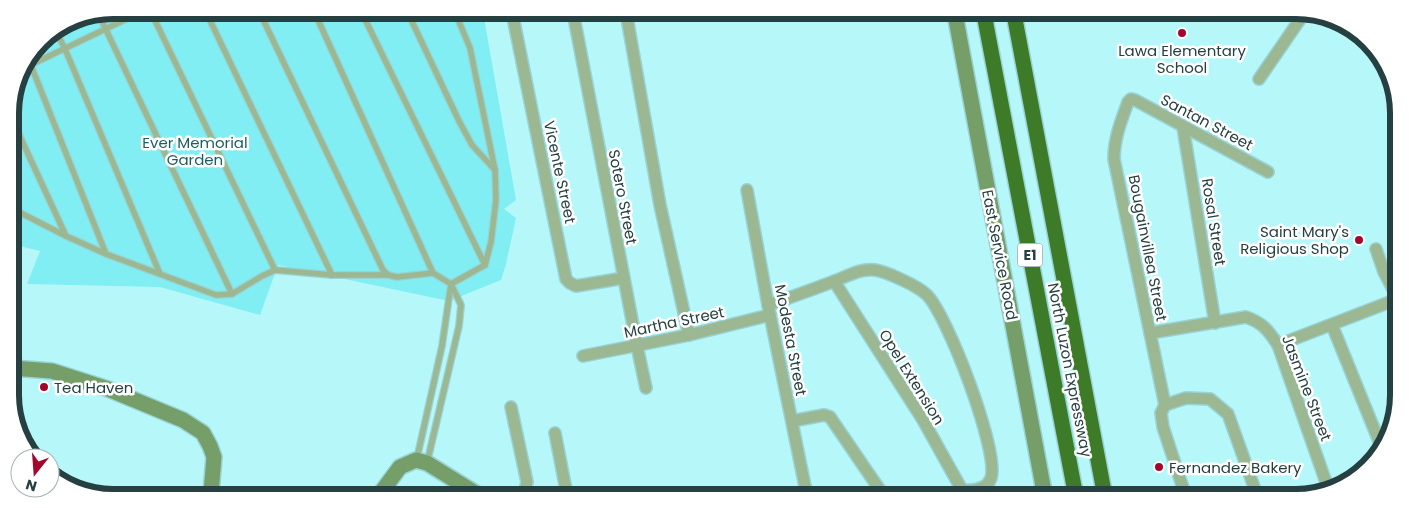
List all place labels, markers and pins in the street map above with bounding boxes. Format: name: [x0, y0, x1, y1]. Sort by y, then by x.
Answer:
marker: Lawa Elementary School: [1176, 27, 1188, 39]
place label: Lawa Elementary School: [1118, 40, 1246, 78]
place label: Saint Mary's Religious Shop: [1240, 221, 1349, 259]
marker: Saint Mary's Religious Shop: [1353, 234, 1365, 246]
place label: Tea Haven: [54, 377, 133, 398]
marker: Tea Haven: [38, 381, 50, 393]
place label: Fernandez Bakery: [1169, 457, 1302, 478]
marker: Fernandez Bakery: [1153, 461, 1165, 473]

